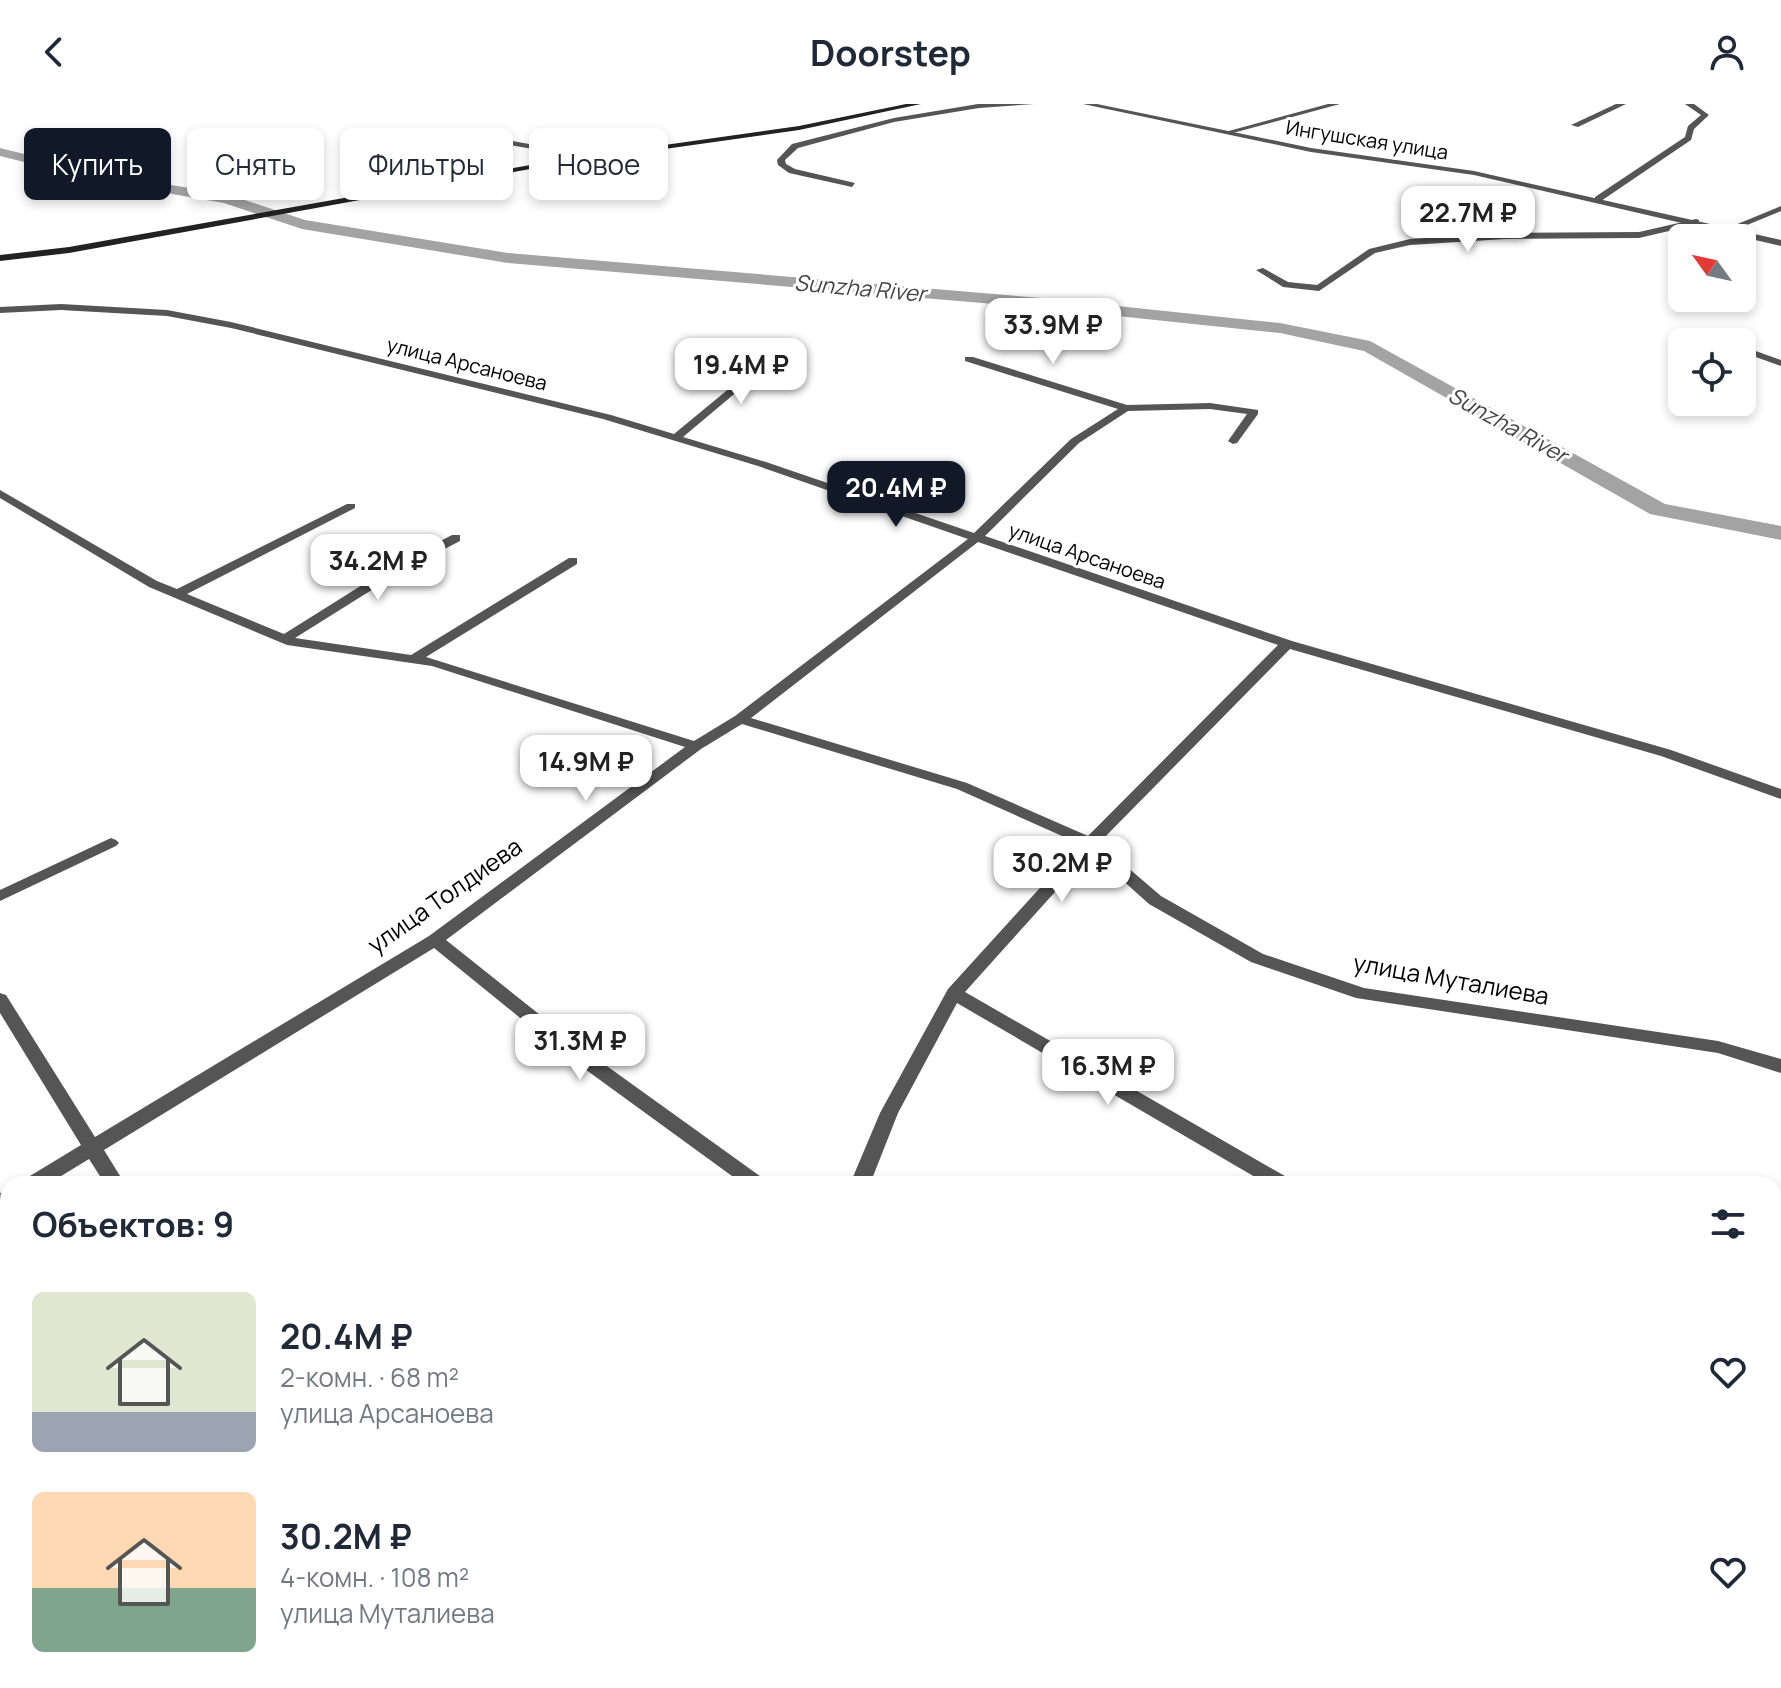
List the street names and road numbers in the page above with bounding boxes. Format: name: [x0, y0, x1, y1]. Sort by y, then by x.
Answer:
street label: Ингушская улица: [1284, 113, 1450, 166]
street label: улица Арсаноева: [384, 331, 550, 396]
street label: улица Арсаноева: [1005, 516, 1169, 595]
street label: улица Толдиева: [360, 829, 528, 960]
street label: улица Муталиева: [1351, 945, 1552, 1012]

